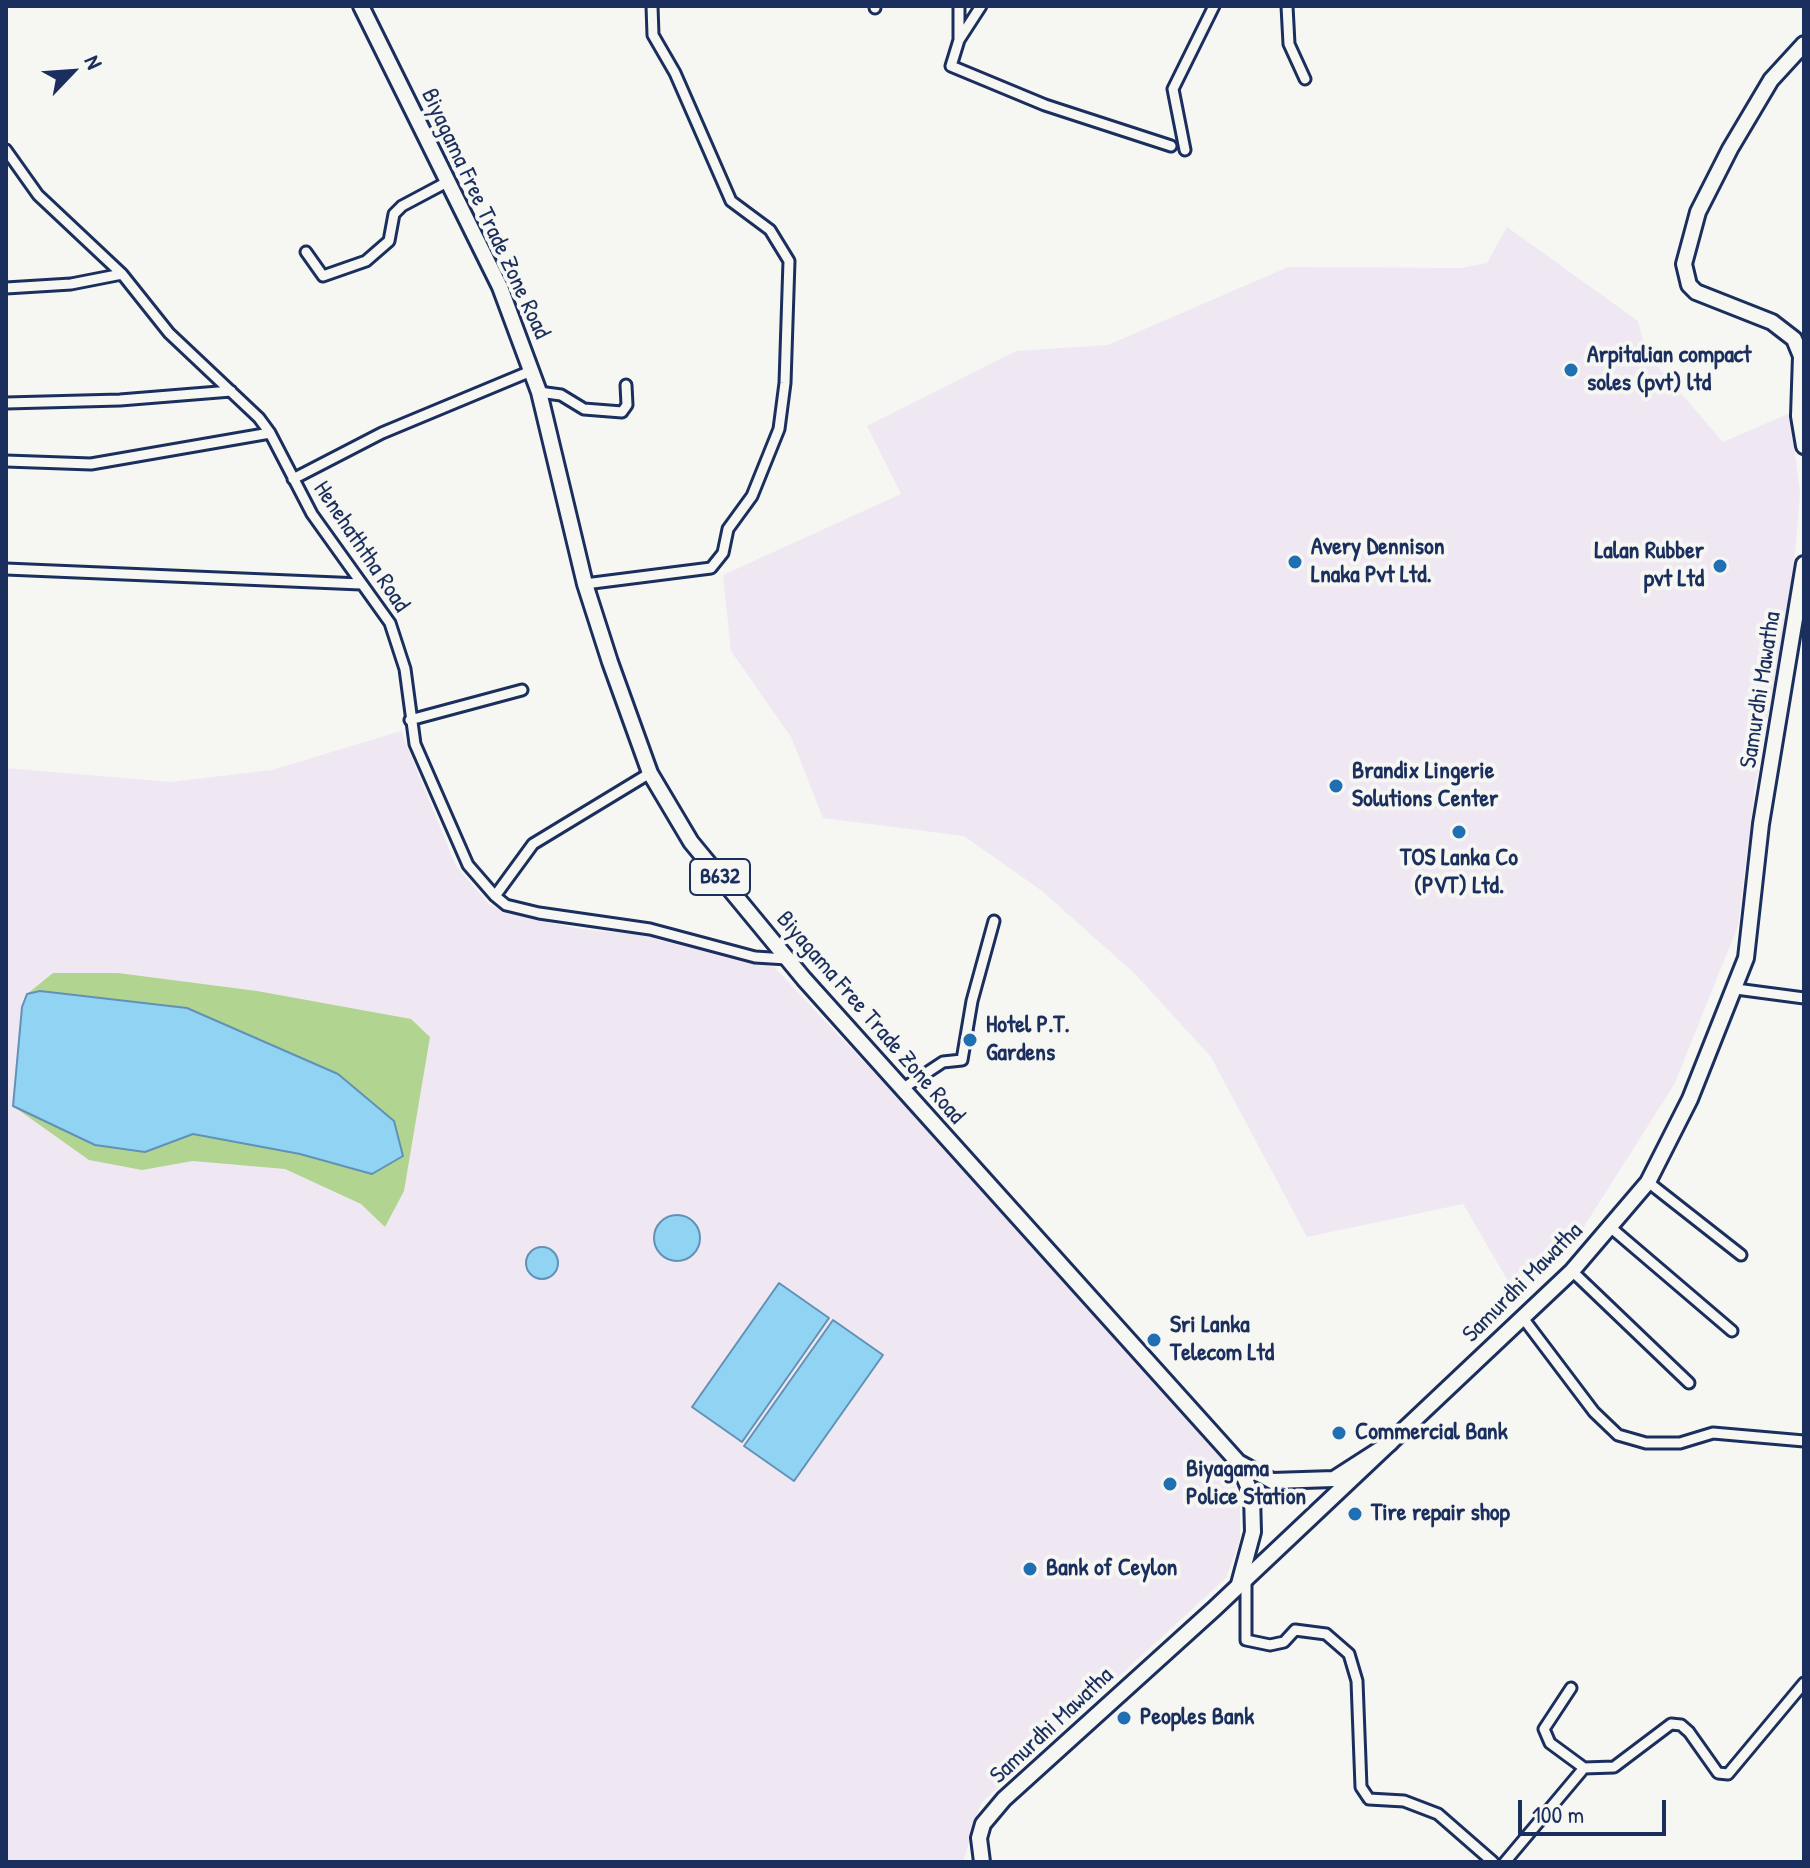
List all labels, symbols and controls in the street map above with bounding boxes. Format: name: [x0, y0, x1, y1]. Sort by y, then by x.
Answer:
north arrow: [32, 32, 112, 112]
text: N: [78, 50, 110, 74]
street label: Biyagama Free Trade Zone Road: [414, 84, 556, 344]
place label: Arpitalian compact soles (pvt) ltd: [1587, 342, 1751, 398]
marker: Arpitalian compact soles (pvt) ltd: [1562, 361, 1580, 379]
street label: Henehaththa Road: [307, 476, 415, 618]
place label: Avery Dennison Lnaka Pvt Ltd.: [1311, 534, 1445, 590]
place label: Lalan Rubber pvt Ltd: [1594, 538, 1704, 594]
marker: Avery Dennison Lnaka Pvt Ltd.: [1286, 553, 1304, 571]
marker: Lalan Rubber pvt Ltd: [1711, 557, 1729, 575]
street label: Samurdhi Mawatha: [1734, 610, 1788, 770]
place label: Brandix Lingerie Solutions Center: [1352, 758, 1498, 814]
marker: Brandix Lingerie Solutions Center: [1327, 777, 1345, 795]
marker: TOS Lanka Co (PVT) Ltd.: [1450, 823, 1468, 841]
place label: TOS Lanka Co (PVT) Ltd.: [1400, 845, 1518, 901]
road number: B632: [690, 859, 750, 895]
street label: Biyagama Free Trade Zone Road: [770, 906, 970, 1130]
place label: Hotel P.T. Gardens: [986, 1012, 1070, 1068]
marker: Hotel P.T. Gardens: [961, 1031, 979, 1049]
street label: Samurdhi Mawatha: [1457, 1217, 1589, 1349]
place label: Sri Lanka Telecom Ltd: [1170, 1312, 1274, 1368]
marker: Sri Lanka Telecom Ltd: [1145, 1331, 1163, 1349]
place label: Commercial Bank: [1355, 1419, 1508, 1447]
marker: Commercial Bank: [1330, 1424, 1348, 1442]
place label: Biyagama Police Station: [1186, 1456, 1306, 1512]
marker: Biyagama Police Station: [1161, 1475, 1179, 1493]
place label: Tire repair shop: [1371, 1500, 1510, 1528]
marker: Tire repair shop: [1346, 1505, 1364, 1523]
place label: Bank of Ceylon: [1046, 1555, 1177, 1583]
marker: Bank of Ceylon: [1021, 1560, 1039, 1578]
street label: Samurdhi Mawatha: [984, 1662, 1120, 1790]
place label: Peoples Bank: [1140, 1704, 1254, 1732]
marker: Peoples Bank: [1115, 1709, 1133, 1727]
scale bar: [1522, 1784, 1670, 1834]
text: 100 m: [1532, 1798, 1584, 1830]

